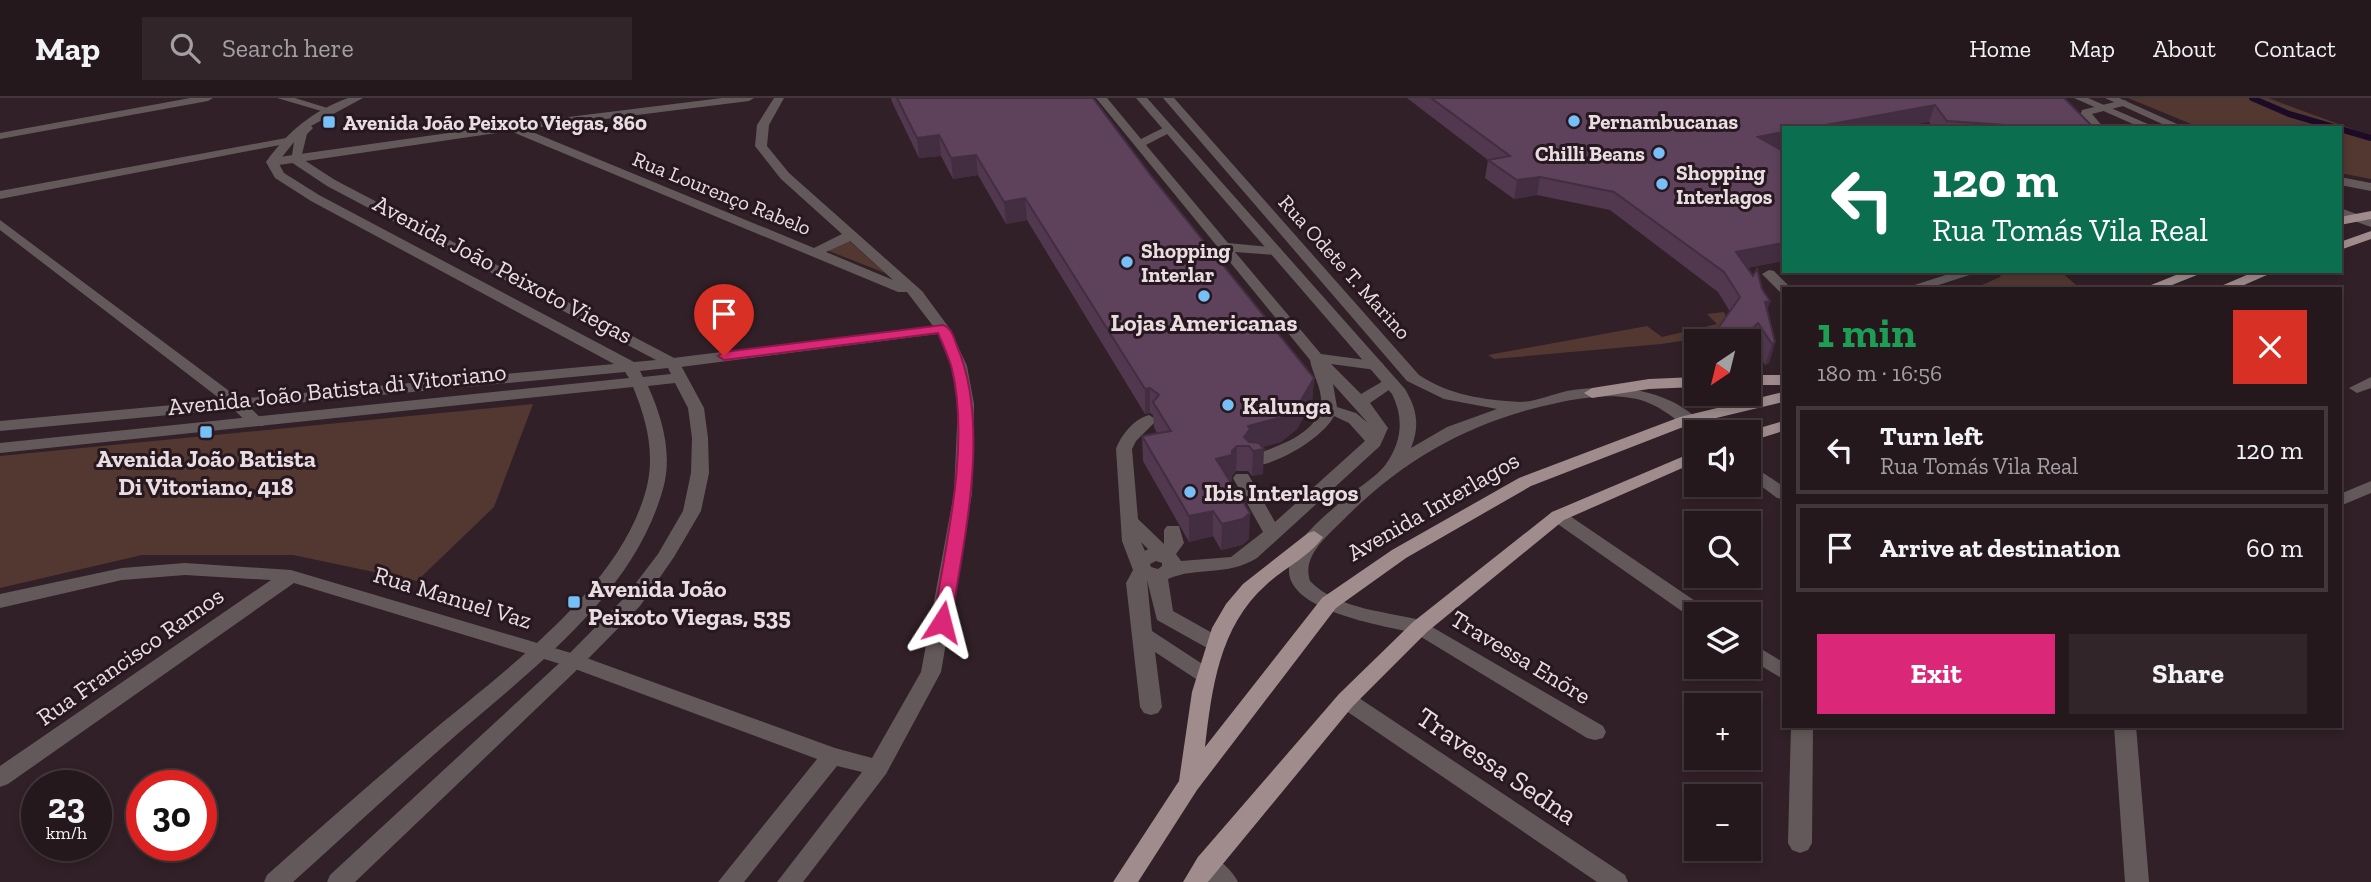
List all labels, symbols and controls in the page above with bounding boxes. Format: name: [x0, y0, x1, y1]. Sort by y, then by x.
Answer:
search box: [142, 17, 632, 80]
text: Map: [35, 29, 100, 68]
icon: search: [166, 29, 204, 67]
text: Search here: [222, 32, 354, 64]
text: Home: [1969, 34, 2031, 63]
text: Map: [2069, 34, 2115, 63]
text: About: [2153, 34, 2216, 63]
text: Contact: [2254, 34, 2336, 63]
place label: Pernambucanas: [1588, 109, 1739, 134]
place label: Avenida João Peixoto Viegas, 860: [343, 110, 647, 135]
marker: Pernambucanas: [1566, 113, 1582, 129]
marker: Avenida João Peixoto Viegas, 860: [321, 114, 337, 130]
place label: Chilli Beans: [1535, 141, 1645, 166]
marker: Chilli Beans: [1651, 145, 1667, 161]
street label: Rua Lourenço Rabelo: [629, 146, 815, 240]
text: 120 m: [1932, 151, 2058, 210]
icon: left: [1817, 154, 1908, 245]
place label: Shopping Interlagos: [1676, 160, 1773, 209]
marker: Shopping Interlagos: [1654, 176, 1670, 192]
street label: Avenida João Peixoto Viegas: [368, 188, 638, 350]
street label: Rua Odete T. Marino: [1274, 190, 1416, 344]
text: Rua Tomás Vila Real: [1932, 211, 2208, 249]
place label: Shopping Interlar: [1141, 238, 1231, 287]
marker: Shopping Interlar: [1119, 254, 1135, 270]
pin: [694, 284, 754, 356]
marker: Lojas Americanas: [1196, 288, 1212, 304]
icon: arrive: [705, 295, 743, 333]
text: 1 min: [1817, 307, 1916, 358]
place label: Lojas Americanas: [1111, 308, 1297, 337]
button: close: [2233, 310, 2307, 384]
north arrow: [1684, 329, 1760, 406]
map controls: [1684, 329, 1761, 861]
street label: Avenida João Batista di Vitoriano: [166, 357, 508, 421]
text: 180 m · 16:56: [1817, 359, 1942, 387]
place label: Kalunga: [1242, 391, 1331, 420]
marker: Kalunga: [1220, 397, 1236, 413]
button: sound: [1684, 420, 1761, 497]
text: Turn left: [1880, 420, 1983, 452]
marker: Avenida João Batista Di Vitoriano, 418: [198, 424, 214, 440]
icon: left: [1821, 431, 1859, 469]
text: 120 m: [2236, 434, 2303, 466]
place label: Avenida João Batista Di Vitoriano, 418: [96, 444, 316, 501]
street label: Avenida Interlagos: [1342, 445, 1524, 567]
text: Rua Tomás Vila Real: [1880, 452, 2078, 480]
place label: Ibis Interlagos: [1204, 478, 1359, 507]
marker: Ibis Interlagos: [1182, 484, 1198, 500]
button: search: [1684, 511, 1761, 588]
icon: arrive: [1821, 529, 1859, 567]
text: Arrive at destination: [1880, 532, 2120, 564]
text: 60 m: [2246, 532, 2303, 564]
street label: Rua Manuel Vaz: [370, 559, 536, 635]
place label: Avenida João Peixoto Viegas, 535: [588, 574, 791, 631]
street label: Rua Francisco Ramos: [31, 581, 229, 731]
position arrow: [905, 585, 979, 659]
marker: Avenida João Peixoto Viegas, 535: [566, 594, 582, 610]
button: layers: [1684, 602, 1761, 679]
street label: Travessa Enõre: [1446, 604, 1596, 710]
button: Exit: [1817, 634, 2055, 714]
button: Share: [2069, 634, 2307, 714]
button: +: [1684, 693, 1761, 770]
street label: Travessa Sedna: [1411, 700, 1584, 832]
speed limit sign: 30: [126, 770, 217, 861]
button: −: [1684, 784, 1761, 861]
text: 23: [48, 785, 85, 827]
text: km/h: [46, 822, 87, 844]

